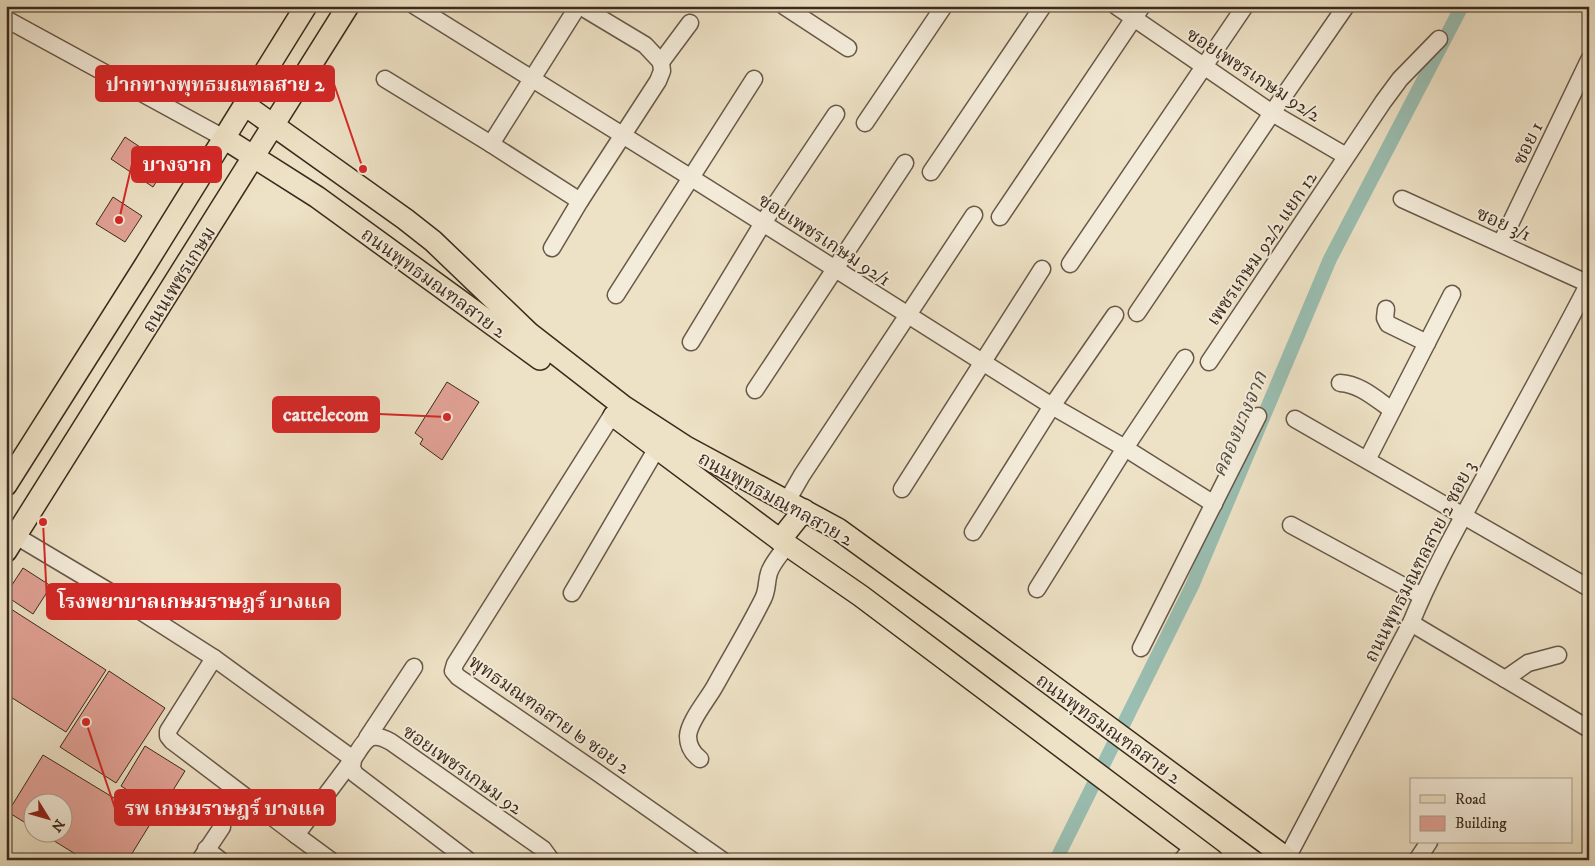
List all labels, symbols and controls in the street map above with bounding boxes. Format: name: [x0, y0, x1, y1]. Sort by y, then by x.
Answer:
street label: ซอยเพชรเกษม 92/2: [1182, 23, 1325, 128]
callout: ปากทางพุทธมณฑลสาย 2: [96, 66, 334, 101]
text: ปากทางพุทธมณฑลสาย 2: [106, 73, 325, 98]
street label: ซอย 1: [1508, 118, 1549, 169]
callout: บางจาก: [132, 147, 221, 182]
text: บางจาก: [143, 153, 211, 178]
street label: เพชรเกษม 92/2 แยก 12: [1202, 167, 1323, 330]
street label: ซอยเพชรเกษม 92/1: [754, 189, 895, 292]
street label: ซอย 3/1: [1473, 202, 1534, 247]
street label: ถนนเพชรเกษม: [137, 222, 221, 337]
street label: ถนนพุทธมณฑลสาย 2: [356, 223, 511, 344]
water label: คลองบางจาก: [1207, 367, 1274, 481]
callout: cattelecom: [273, 397, 379, 432]
text: cattelecom: [283, 403, 369, 428]
street label: ถนนพุทธมณฑลสาย 2: [694, 447, 857, 552]
street label: ถนนพุทธมณฑลสาย 2 ซอย 3: [1360, 457, 1481, 666]
callout: โรงพยาบาลเกษมราษฎร์ บางแค: [47, 584, 340, 619]
text: โรงพยาบาลเกษมราษฎร์ บางแค: [56, 588, 331, 615]
street label: พุทธมณฑลสาย ๒ ซอย 2: [464, 651, 635, 780]
street label: ถนนพุทธมณฑลสาย 2: [1031, 669, 1186, 790]
street label: ซอยเพชรเกษม 92: [398, 720, 527, 820]
legend: [1410, 778, 1572, 844]
callout: รพ เกษมราษฎร์ บางแค: [115, 790, 335, 825]
text: Road: [1455, 790, 1487, 809]
north arrow: [22, 794, 72, 844]
text: รพ เกษมราษฎร์ บางแค: [125, 797, 325, 822]
text: Building: [1455, 814, 1507, 833]
text: N: [47, 815, 68, 836]

